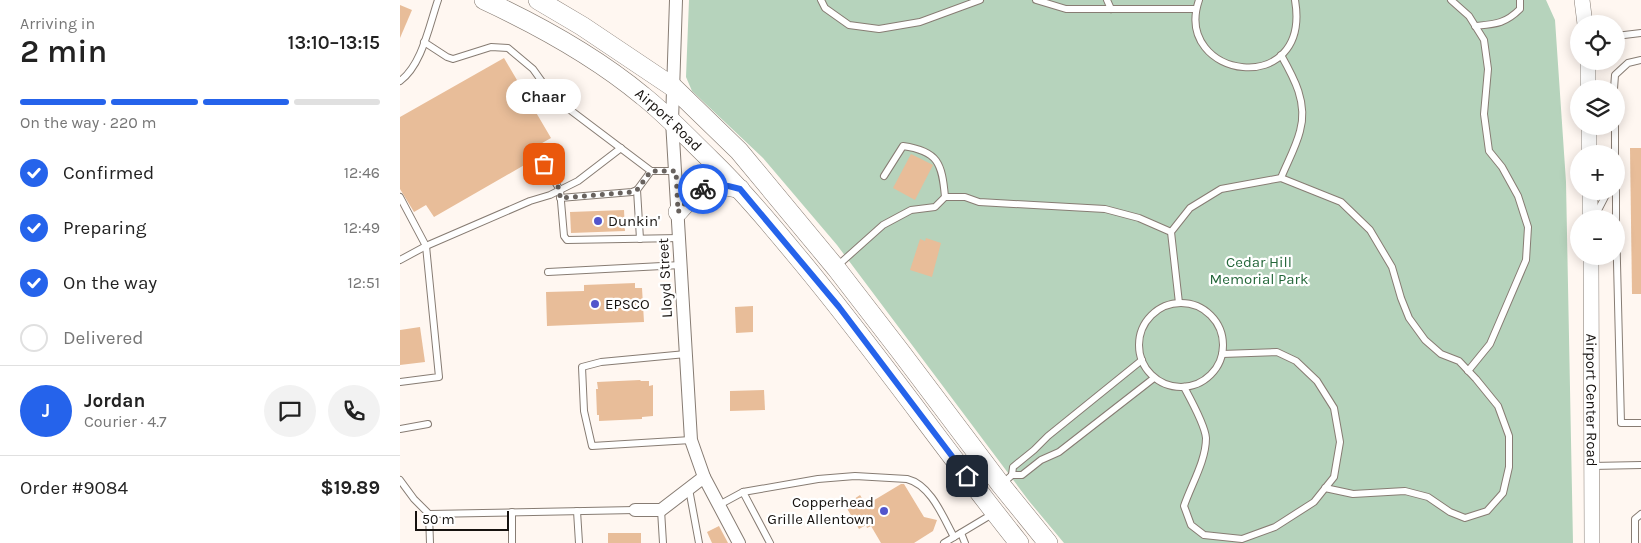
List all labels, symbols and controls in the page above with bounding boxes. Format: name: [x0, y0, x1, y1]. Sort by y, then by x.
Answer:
text: Arriving in: [20, 14, 95, 33]
map controls: [1570, 15, 1625, 265]
button: locate: [1570, 15, 1625, 70]
text: 13:10–13:15: [288, 32, 380, 54]
text: 2 min: [20, 33, 107, 70]
callout: Chaar: [506, 79, 582, 114]
button: layers: [1570, 80, 1625, 135]
street label: Airport Road: [631, 84, 706, 155]
text: Chaar: [521, 87, 566, 106]
text: On the way · 220 m: [20, 113, 157, 132]
pin: [523, 143, 565, 185]
button: +: [1570, 145, 1625, 200]
icon: bag: [530, 150, 558, 178]
icon: check: [20, 159, 48, 187]
text: Confirmed: [63, 162, 154, 184]
text: 12:46: [344, 163, 380, 182]
courier: [678, 164, 728, 214]
icon: bike: [689, 175, 717, 203]
button: −: [1570, 210, 1625, 265]
place label: Dunkin': [608, 212, 660, 230]
icon: check: [20, 214, 48, 242]
marker: Dunkin': [592, 215, 604, 227]
text: Preparing: [63, 217, 146, 239]
text: 12:49: [344, 218, 380, 237]
street label: Lloyd Street: [654, 237, 676, 318]
park label: Cedar Hill Memorial Park: [1210, 253, 1308, 288]
icon: check: [20, 269, 48, 297]
text: On the way: [63, 272, 157, 294]
text: 12:51: [347, 273, 380, 292]
place label: EPSCO: [605, 295, 650, 313]
marker: EPSCO: [589, 298, 601, 310]
text: Delivered: [63, 327, 143, 349]
street label: Airport Center Road: [1582, 333, 1601, 467]
button: chat: [264, 385, 316, 437]
button: phone: [328, 385, 380, 437]
text: Jordan: [84, 390, 145, 412]
text: J: [42, 400, 50, 422]
text: Courier · 4.7: [84, 412, 167, 431]
pin: [946, 455, 988, 497]
icon: home: [953, 462, 981, 490]
text: Order #9084: [20, 477, 128, 499]
text: $19.89: [321, 477, 380, 499]
place label: Copperhead Grille Allentown: [767, 493, 874, 528]
marker: Copperhead Grille Allentown: [878, 505, 890, 517]
scale bar: [415, 508, 509, 531]
text: 50 m: [422, 511, 455, 528]

